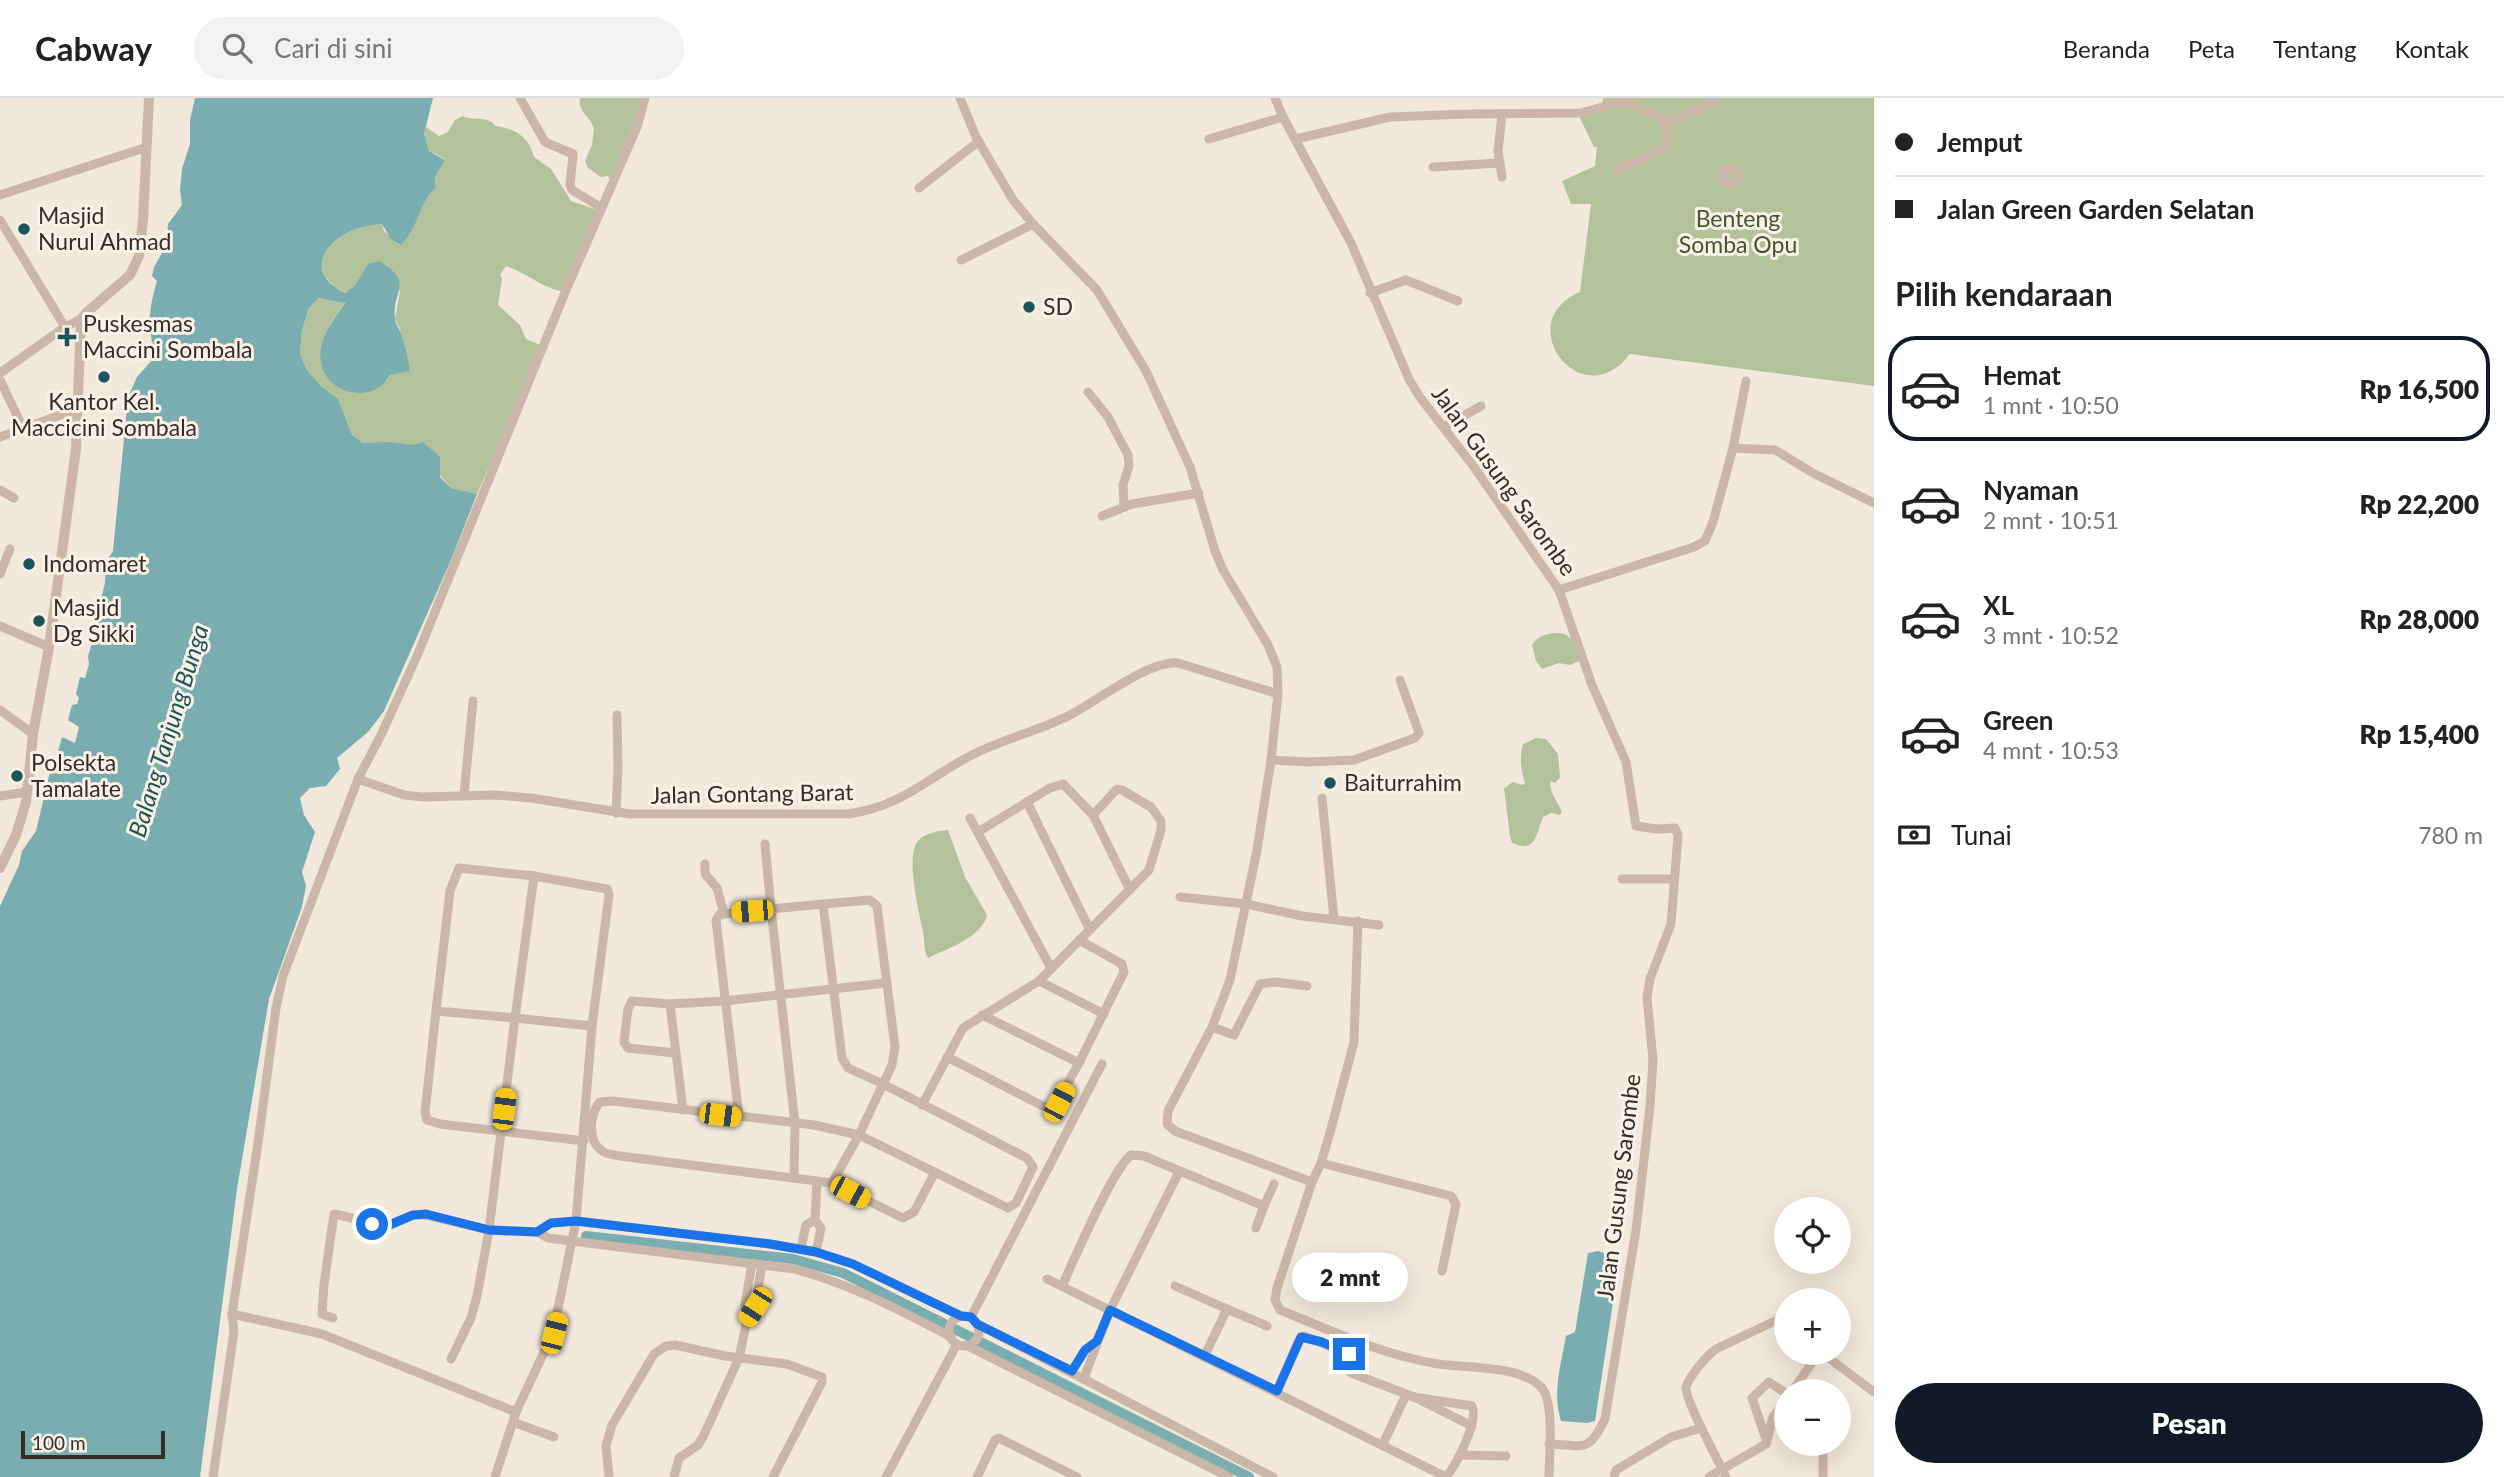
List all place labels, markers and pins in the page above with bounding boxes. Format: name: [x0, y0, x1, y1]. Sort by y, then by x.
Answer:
place label: Masjid Nurul Ahmad: [38, 201, 172, 255]
marker: Masjid Nurul Ahmad: [16, 221, 32, 237]
place label: SD: [1043, 292, 1073, 320]
marker: SD: [1021, 299, 1037, 315]
place label: Puskesmas Maccini Sombala: [83, 309, 253, 363]
marker: Puskesmas Maccini Sombala: [57, 327, 77, 347]
marker: Kantor Kel. Maccicini Sombala: [96, 369, 112, 385]
place label: Kantor Kel. Maccicini Sombala: [11, 387, 197, 441]
place label: Indomaret: [43, 549, 147, 577]
marker: Indomaret: [21, 556, 37, 572]
place label: Masjid Dg Sikki: [53, 593, 135, 647]
marker: Masjid Dg Sikki: [31, 613, 47, 629]
place label: Polsekta Tamalate: [31, 748, 121, 802]
marker: Polsekta Tamalate: [9, 768, 25, 784]
place label: Baiturrahim: [1344, 768, 1462, 796]
marker: Baiturrahim: [1322, 775, 1338, 791]

